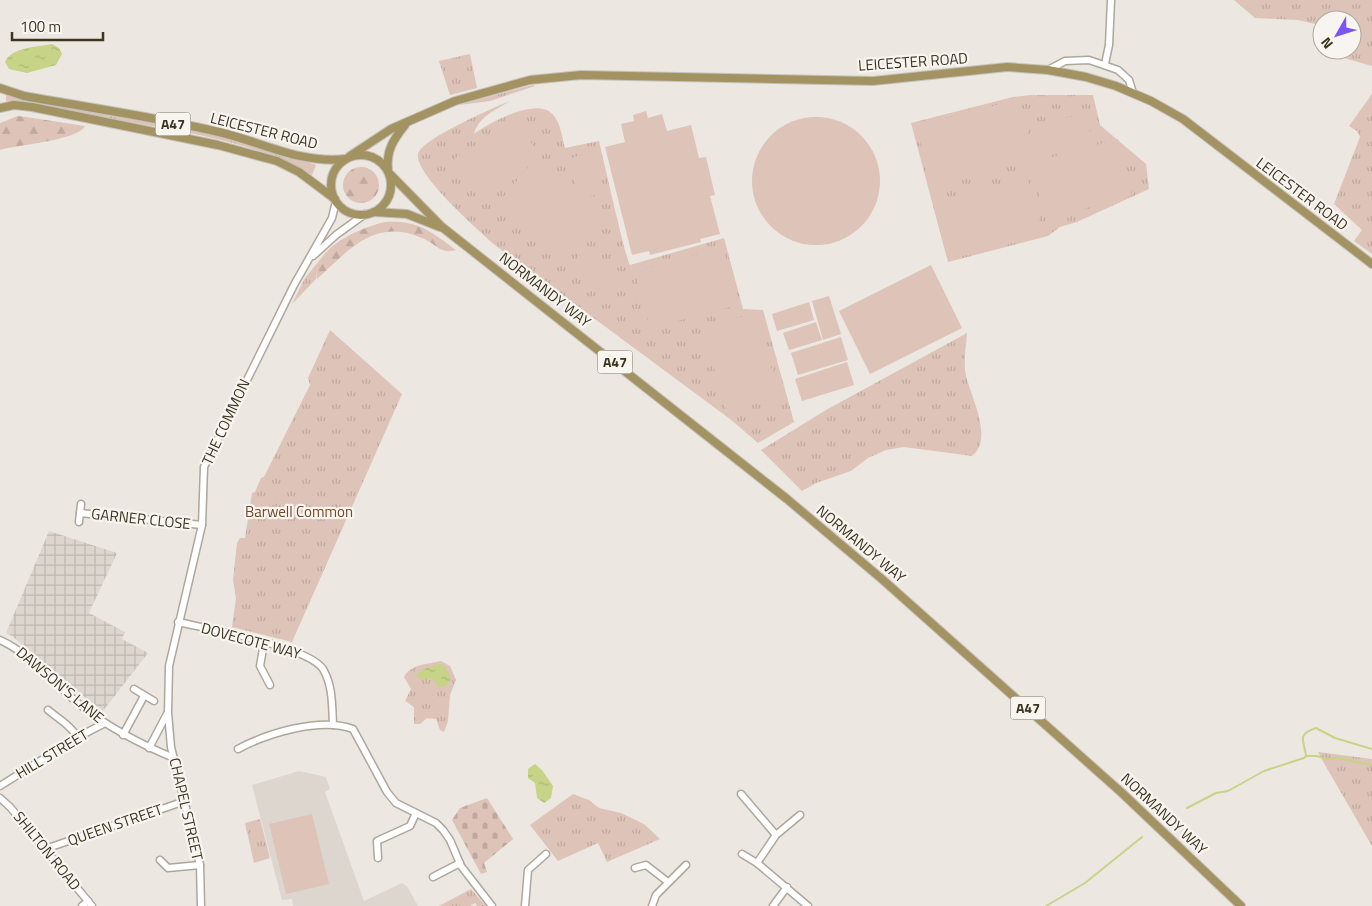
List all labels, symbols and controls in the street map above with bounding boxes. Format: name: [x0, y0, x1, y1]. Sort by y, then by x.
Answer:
scale bar: [12, 10, 104, 42]
north arrow: [1312, 10, 1362, 60]
text: 100 m: [20, 15, 61, 38]
text: N: [1315, 33, 1338, 54]
street label: LEICESTER ROAD: [857, 46, 969, 77]
street label: LEICESTER ROAD: [208, 106, 320, 155]
road number: A47: [156, 112, 190, 136]
street label: LEICESTER ROAD: [1251, 151, 1353, 236]
street label: NORMANDY WAY: [495, 246, 596, 333]
road number: A47: [598, 351, 632, 374]
street label: THE COMMON: [196, 375, 256, 469]
street label: NORMANDY WAY: [811, 499, 911, 588]
park label: Barwell Common: [245, 500, 353, 523]
street label: GARNER CLOSE: [90, 502, 192, 535]
street label: DOVECOTE WAY: [199, 616, 304, 665]
street label: DAWSON'S LANE: [11, 641, 109, 728]
road number: A47: [1010, 696, 1046, 720]
street label: HILL STREET: [11, 723, 93, 784]
street label: CHAPEL STREET: [164, 755, 209, 863]
street label: NORMANDY WAY: [1116, 767, 1213, 860]
street label: QUEEN STREET: [64, 797, 166, 852]
street label: SHILTON ROAD: [8, 806, 87, 895]

